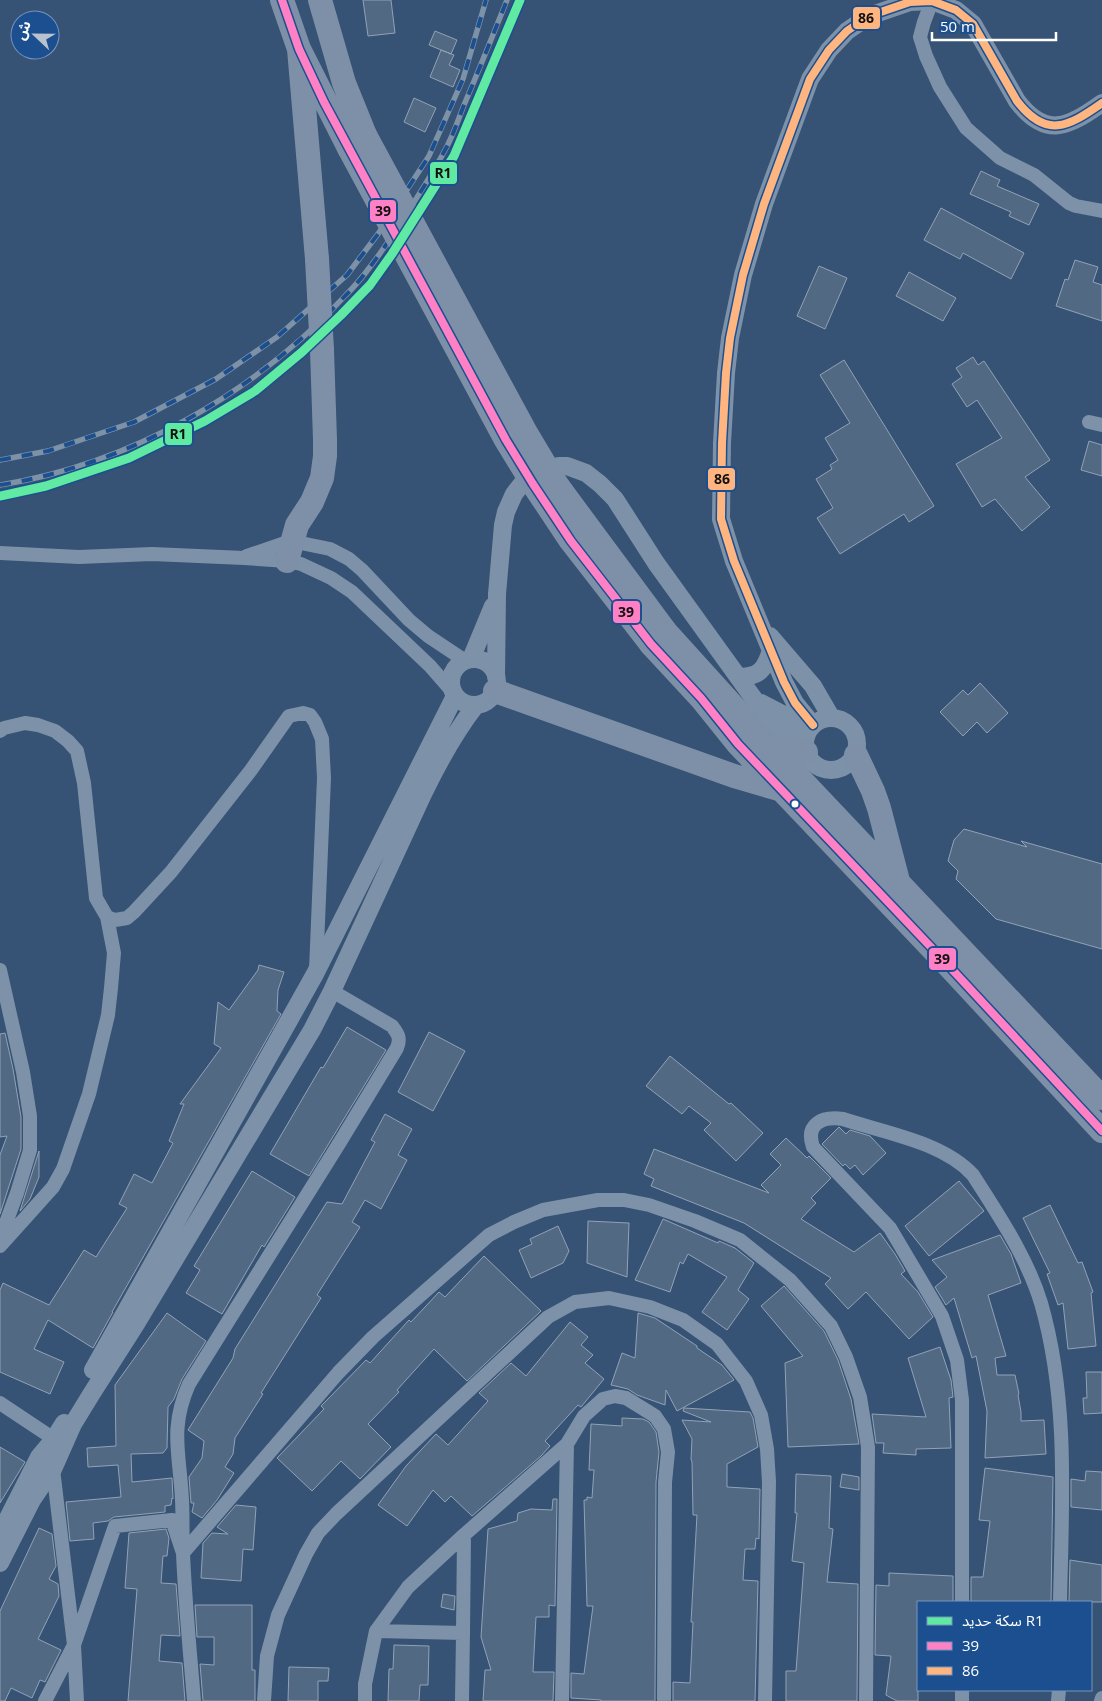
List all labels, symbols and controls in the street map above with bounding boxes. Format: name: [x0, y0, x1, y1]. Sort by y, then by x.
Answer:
line badge: 86: [852, 6, 881, 30]
text: 86: [858, 8, 874, 27]
north arrow: [10, 10, 60, 60]
scale bar: [932, 10, 1056, 42]
text: 50 m: [940, 16, 975, 36]
text: ش: [10, 17, 35, 42]
line badge: R1: [429, 161, 458, 185]
text: R1: [434, 163, 452, 182]
line badge: 39: [369, 199, 397, 223]
text: 39: [375, 201, 391, 220]
line badge: R1: [164, 422, 193, 446]
text: R1: [169, 424, 187, 443]
line badge: 86: [707, 467, 736, 491]
text: 86: [714, 469, 730, 488]
line badge: 39: [612, 600, 641, 624]
text: 39: [618, 602, 634, 621]
unlabelled marker: [790, 799, 800, 809]
line badge: 39: [928, 947, 957, 971]
text: 39: [934, 949, 950, 968]
legend: [917, 1601, 1092, 1691]
text: سكة حديد R1: [962, 1610, 1044, 1630]
text: 39: [962, 1635, 979, 1655]
text: 86: [962, 1660, 979, 1680]

